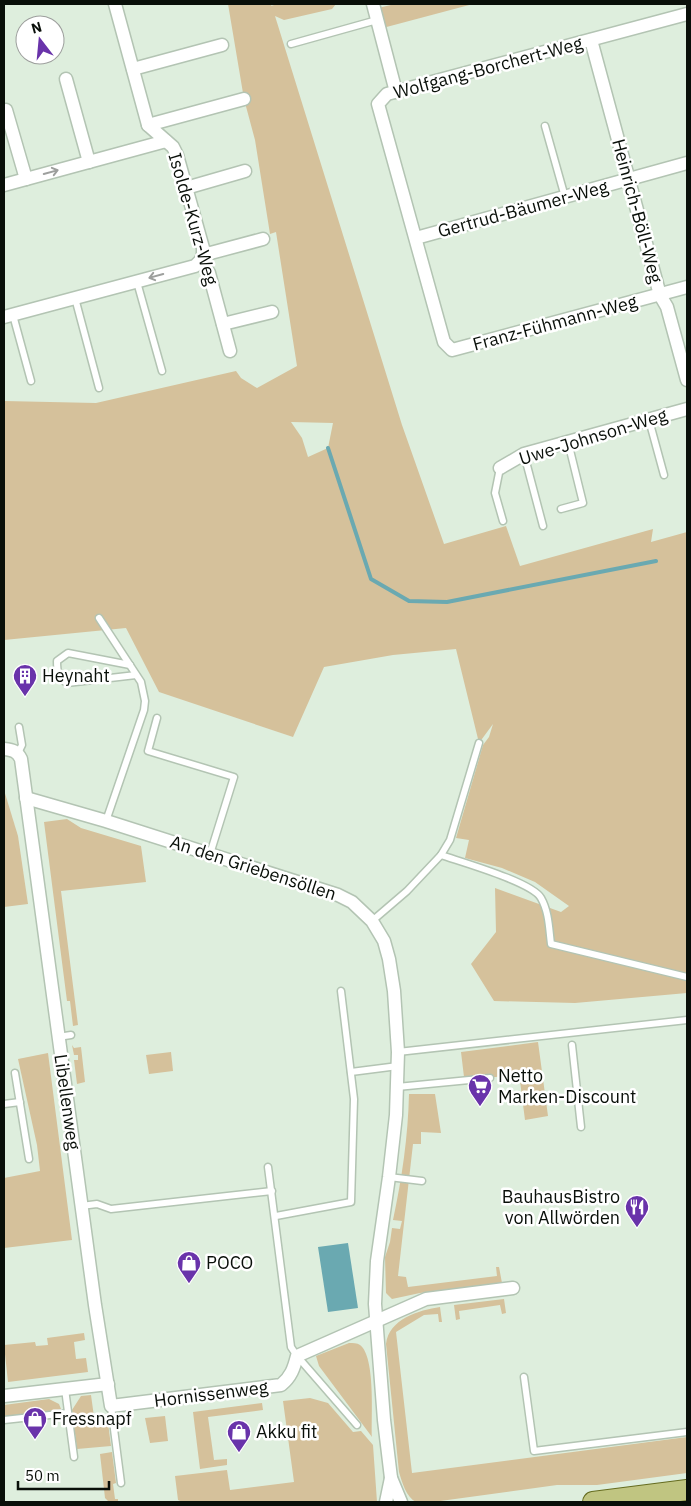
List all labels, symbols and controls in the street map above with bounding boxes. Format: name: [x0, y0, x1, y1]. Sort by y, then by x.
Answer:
north arrow: [15, 15, 65, 65]
text: N: [29, 17, 44, 38]
street label: Wolfgang-Borchert-Weg: [391, 31, 585, 104]
street label: Heinrich-Böll-Weg: [607, 136, 668, 286]
street label: Isolde-Kurz-Weg: [164, 150, 224, 288]
one-way arrow: [42, 167, 58, 177]
street label: Gertrud-Bäumer-Weg: [435, 175, 611, 242]
one-way arrow: [148, 272, 164, 282]
street label: Franz-Fühmann-Weg: [470, 289, 640, 356]
street label: Uwe-Johnson-Weg: [516, 403, 670, 470]
building icon: Heynaht: [12, 663, 38, 697]
place label: Heynaht: [42, 664, 110, 687]
street label: An den Griebensöllen: [167, 830, 339, 905]
street label: Libellenweg: [49, 1052, 86, 1152]
place label: Netto Marken-Discount: [498, 1064, 636, 1108]
supermarket icon: Netto Marken-Discount: [467, 1073, 493, 1107]
place label: BauhausBistro von Allwörden: [502, 1185, 620, 1229]
restaurant icon: BauhausBistro von Allwörden: [624, 1194, 650, 1228]
shop icon: POCO: [176, 1250, 202, 1284]
place label: POCO: [206, 1251, 253, 1274]
street label: Hornissenweg: [153, 1375, 270, 1412]
shop icon: Fressnapf: [22, 1406, 48, 1440]
place label: Fressnapf: [52, 1407, 132, 1430]
shop icon: Akku fit: [226, 1419, 252, 1453]
place label: Akku fit: [256, 1420, 317, 1443]
scale bar: [18, 1458, 109, 1490]
text: 50 m: [25, 1466, 60, 1485]

